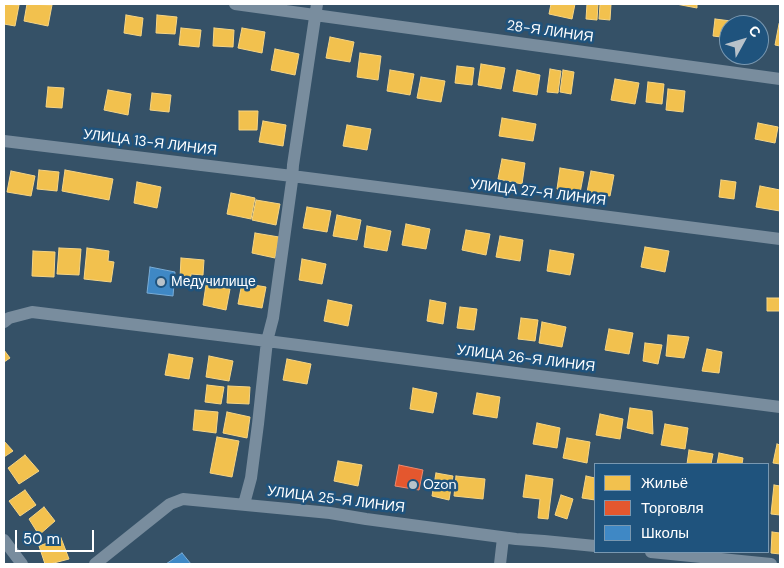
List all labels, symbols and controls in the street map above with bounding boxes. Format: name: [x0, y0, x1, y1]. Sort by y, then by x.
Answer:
north arrow: [719, 15, 769, 65]
street label: 28-Я ЛИНИЯ: [506, 18, 594, 46]
text: С: [745, 22, 765, 41]
street label: УЛИЦА 13-Я ЛИНИЯ: [82, 126, 218, 160]
street label: УЛИЦА 27-Я ЛИНИЯ: [469, 176, 607, 210]
place label: Медучилище: [171, 274, 256, 290]
marker: Медучилище: [155, 276, 167, 288]
street label: УЛИЦА 26-Я ЛИНИЯ: [456, 342, 596, 376]
legend: [594, 463, 769, 553]
text: Жильё: [641, 473, 688, 493]
place label: Ozon: [423, 477, 457, 493]
marker: Ozon: [407, 479, 419, 491]
street label: УЛИЦА 25-Я ЛИНИЯ: [266, 483, 406, 517]
text: Торговля: [641, 498, 704, 518]
scale bar: [18, 520, 96, 552]
text: Школы: [641, 523, 689, 543]
text: 50 m: [23, 529, 60, 549]

